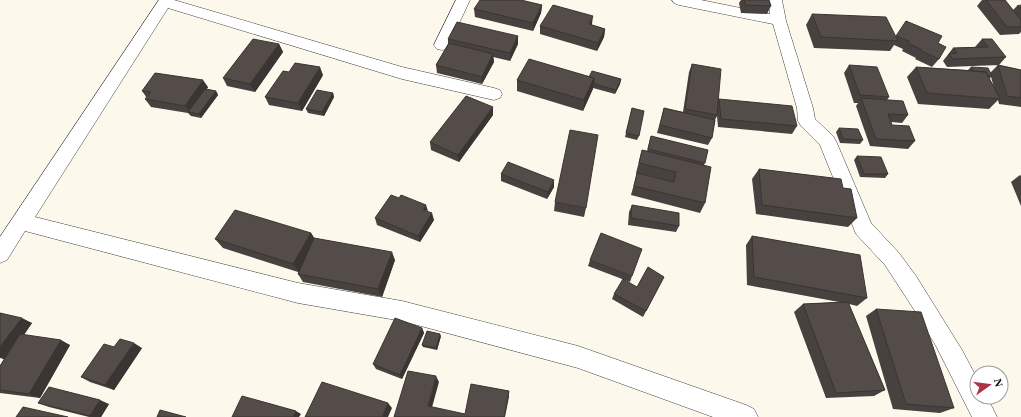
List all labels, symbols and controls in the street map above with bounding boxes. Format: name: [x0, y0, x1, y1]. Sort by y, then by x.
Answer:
north arrow: [969, 365, 1009, 405]
text: N: [992, 377, 1005, 388]

